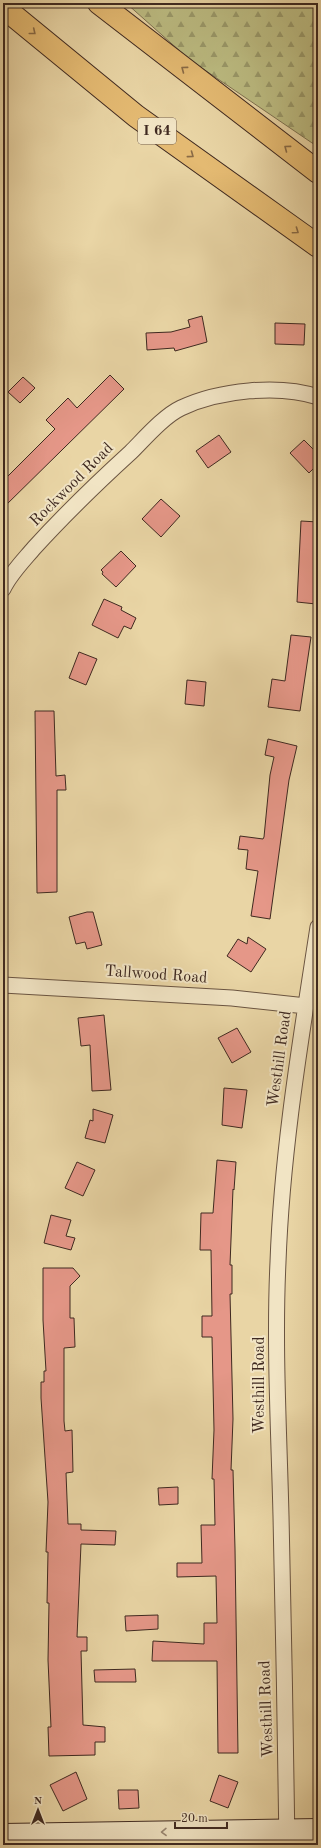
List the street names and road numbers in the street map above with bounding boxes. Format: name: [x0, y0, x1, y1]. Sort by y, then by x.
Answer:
road number: I 64: [138, 118, 176, 144]
street label: Rockwood Road: [27, 440, 117, 530]
street label: Tallwood Road: [104, 963, 208, 987]
street label: Westhill Road: [265, 1010, 295, 1108]
street label: Westhill Road: [252, 1336, 268, 1434]
street label: Westhill Road: [257, 1660, 277, 1758]

